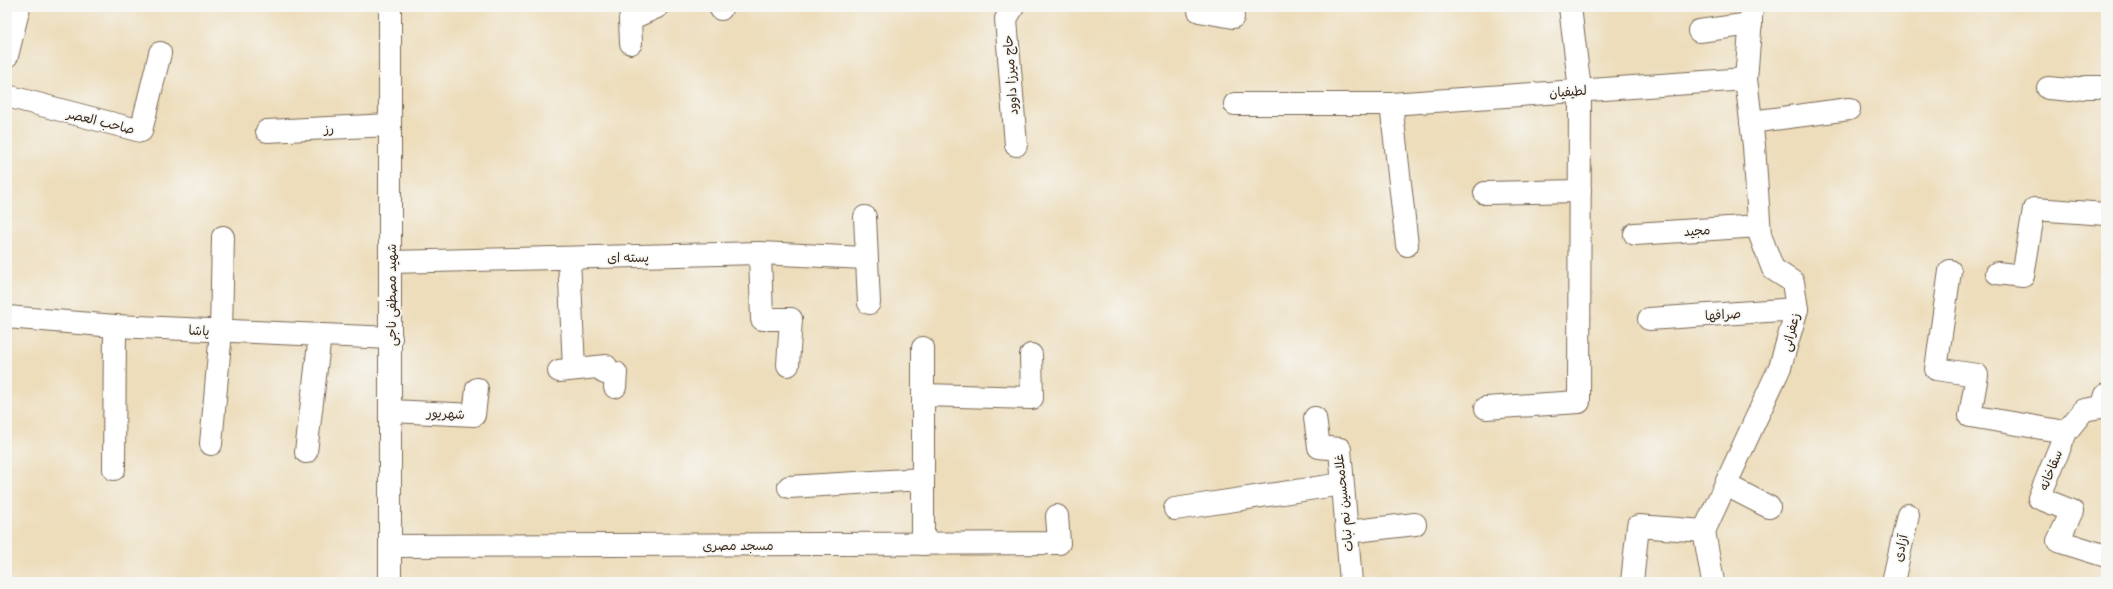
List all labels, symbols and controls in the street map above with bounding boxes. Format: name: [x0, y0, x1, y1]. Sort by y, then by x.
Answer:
street label: حاج میرزا داوود: [1000, 34, 1023, 116]
street label: لطیفیان: [1549, 83, 1588, 102]
street label: صاحب العصر: [64, 106, 136, 139]
street label: رز: [323, 121, 335, 138]
street label: مجید: [1683, 222, 1711, 241]
street label: شهید مصطفی ناجی: [384, 244, 401, 346]
street label: پسته ای: [607, 250, 649, 267]
street label: صرافها: [1704, 306, 1742, 325]
street label: زعفرانی: [1778, 311, 1804, 353]
street label: پاشا: [188, 322, 210, 341]
street label: شهریور: [426, 405, 465, 424]
street label: سقاخانه: [2036, 448, 2067, 494]
street label: غلامحسین نم نبات: [1331, 453, 1359, 552]
street label: آزادی: [1890, 532, 1913, 564]
street label: مسجد مصری: [702, 538, 774, 555]

